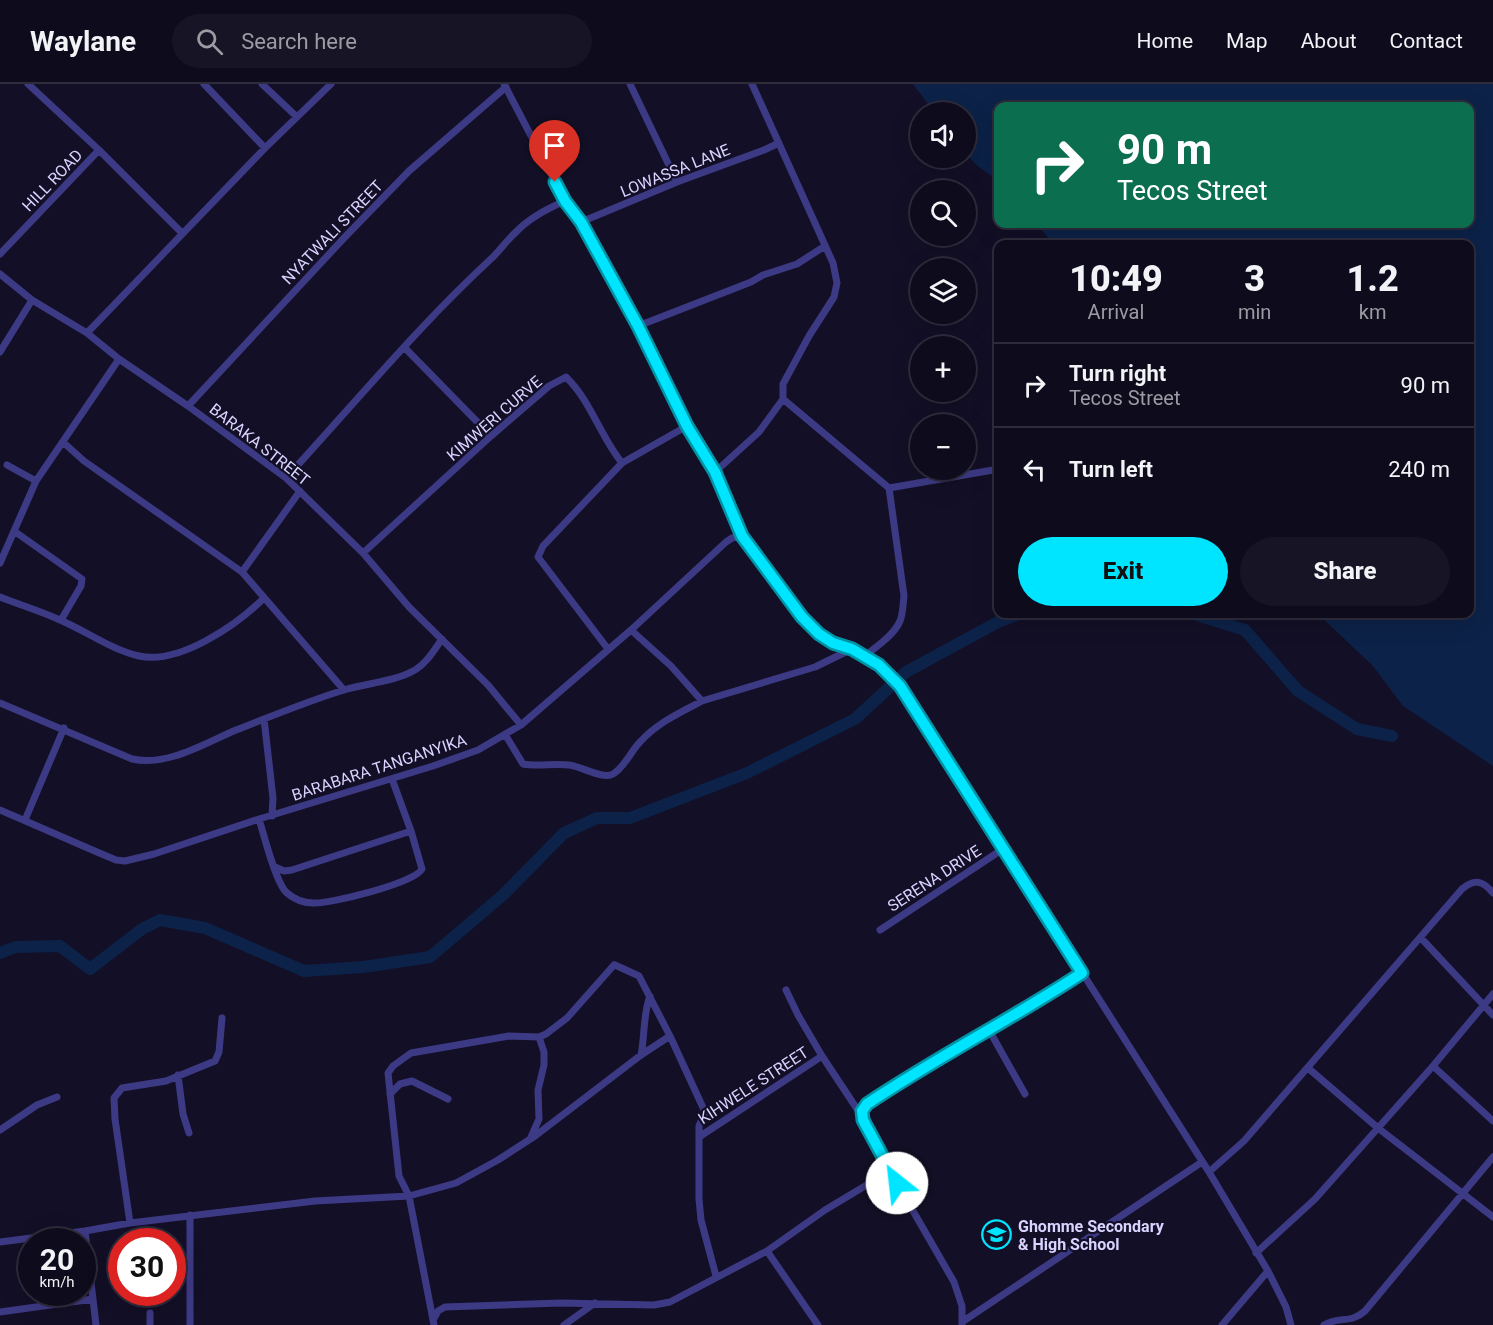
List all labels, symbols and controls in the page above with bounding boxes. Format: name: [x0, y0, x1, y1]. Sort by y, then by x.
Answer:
search box: [172, 14, 592, 68]
text: Waylane: [30, 25, 136, 58]
icon: search: [193, 25, 226, 58]
text: Search here: [241, 29, 357, 54]
text: Home: [1137, 29, 1193, 53]
text: Map: [1226, 29, 1268, 53]
text: About: [1301, 29, 1357, 53]
text: Contact: [1390, 29, 1463, 53]
map controls: [910, 102, 976, 480]
button: sound: [910, 102, 976, 168]
pin: [529, 120, 580, 182]
text: 90 m: [1117, 125, 1212, 174]
icon: right: [1018, 126, 1096, 204]
icon: arrive: [538, 129, 571, 162]
street label: LOWASSA LANE: [618, 140, 733, 201]
street label: HILL ROAD: [18, 145, 86, 215]
text: Tecos Street: [1117, 175, 1268, 207]
street label: NYATWALI STREET: [278, 176, 387, 288]
button: search: [910, 180, 976, 246]
button: layers: [910, 258, 976, 324]
text: 10:49: [1069, 258, 1163, 300]
text: 3: [1244, 258, 1265, 300]
text: 1.2: [1347, 258, 1399, 300]
text: Arrival: [1088, 300, 1144, 324]
text: min: [1238, 300, 1271, 324]
text: km: [1359, 300, 1387, 324]
button: +: [910, 336, 976, 402]
text: Turn right: [1069, 361, 1166, 386]
icon: right: [1018, 369, 1051, 402]
street label: KIMWERI CURVE: [443, 372, 546, 465]
text: 90 m: [1401, 373, 1450, 398]
text: Tecos Street: [1069, 386, 1181, 410]
street label: BARAKA STREET: [206, 399, 314, 490]
button: −: [910, 414, 976, 480]
icon: left: [1018, 453, 1051, 486]
text: Turn left: [1069, 457, 1153, 482]
text: 240 m: [1388, 457, 1450, 482]
button: Exit: [1018, 537, 1228, 606]
button: Share: [1240, 537, 1450, 606]
street label: BARABARA TANGANYIKA: [289, 730, 470, 805]
street label: SERENA DRIVE: [884, 841, 985, 916]
street label: KIHWELE STREET: [695, 1042, 812, 1128]
position arrow: [865, 1151, 929, 1215]
place label: Ghomme Secondary & High School: [1018, 1217, 1165, 1254]
school or university icon: Ghomme Secondary & High School: [981, 1219, 1013, 1251]
speed limit sign: 30: [108, 1228, 186, 1306]
text: 20: [40, 1242, 74, 1277]
text: km/h: [39, 1273, 75, 1291]

